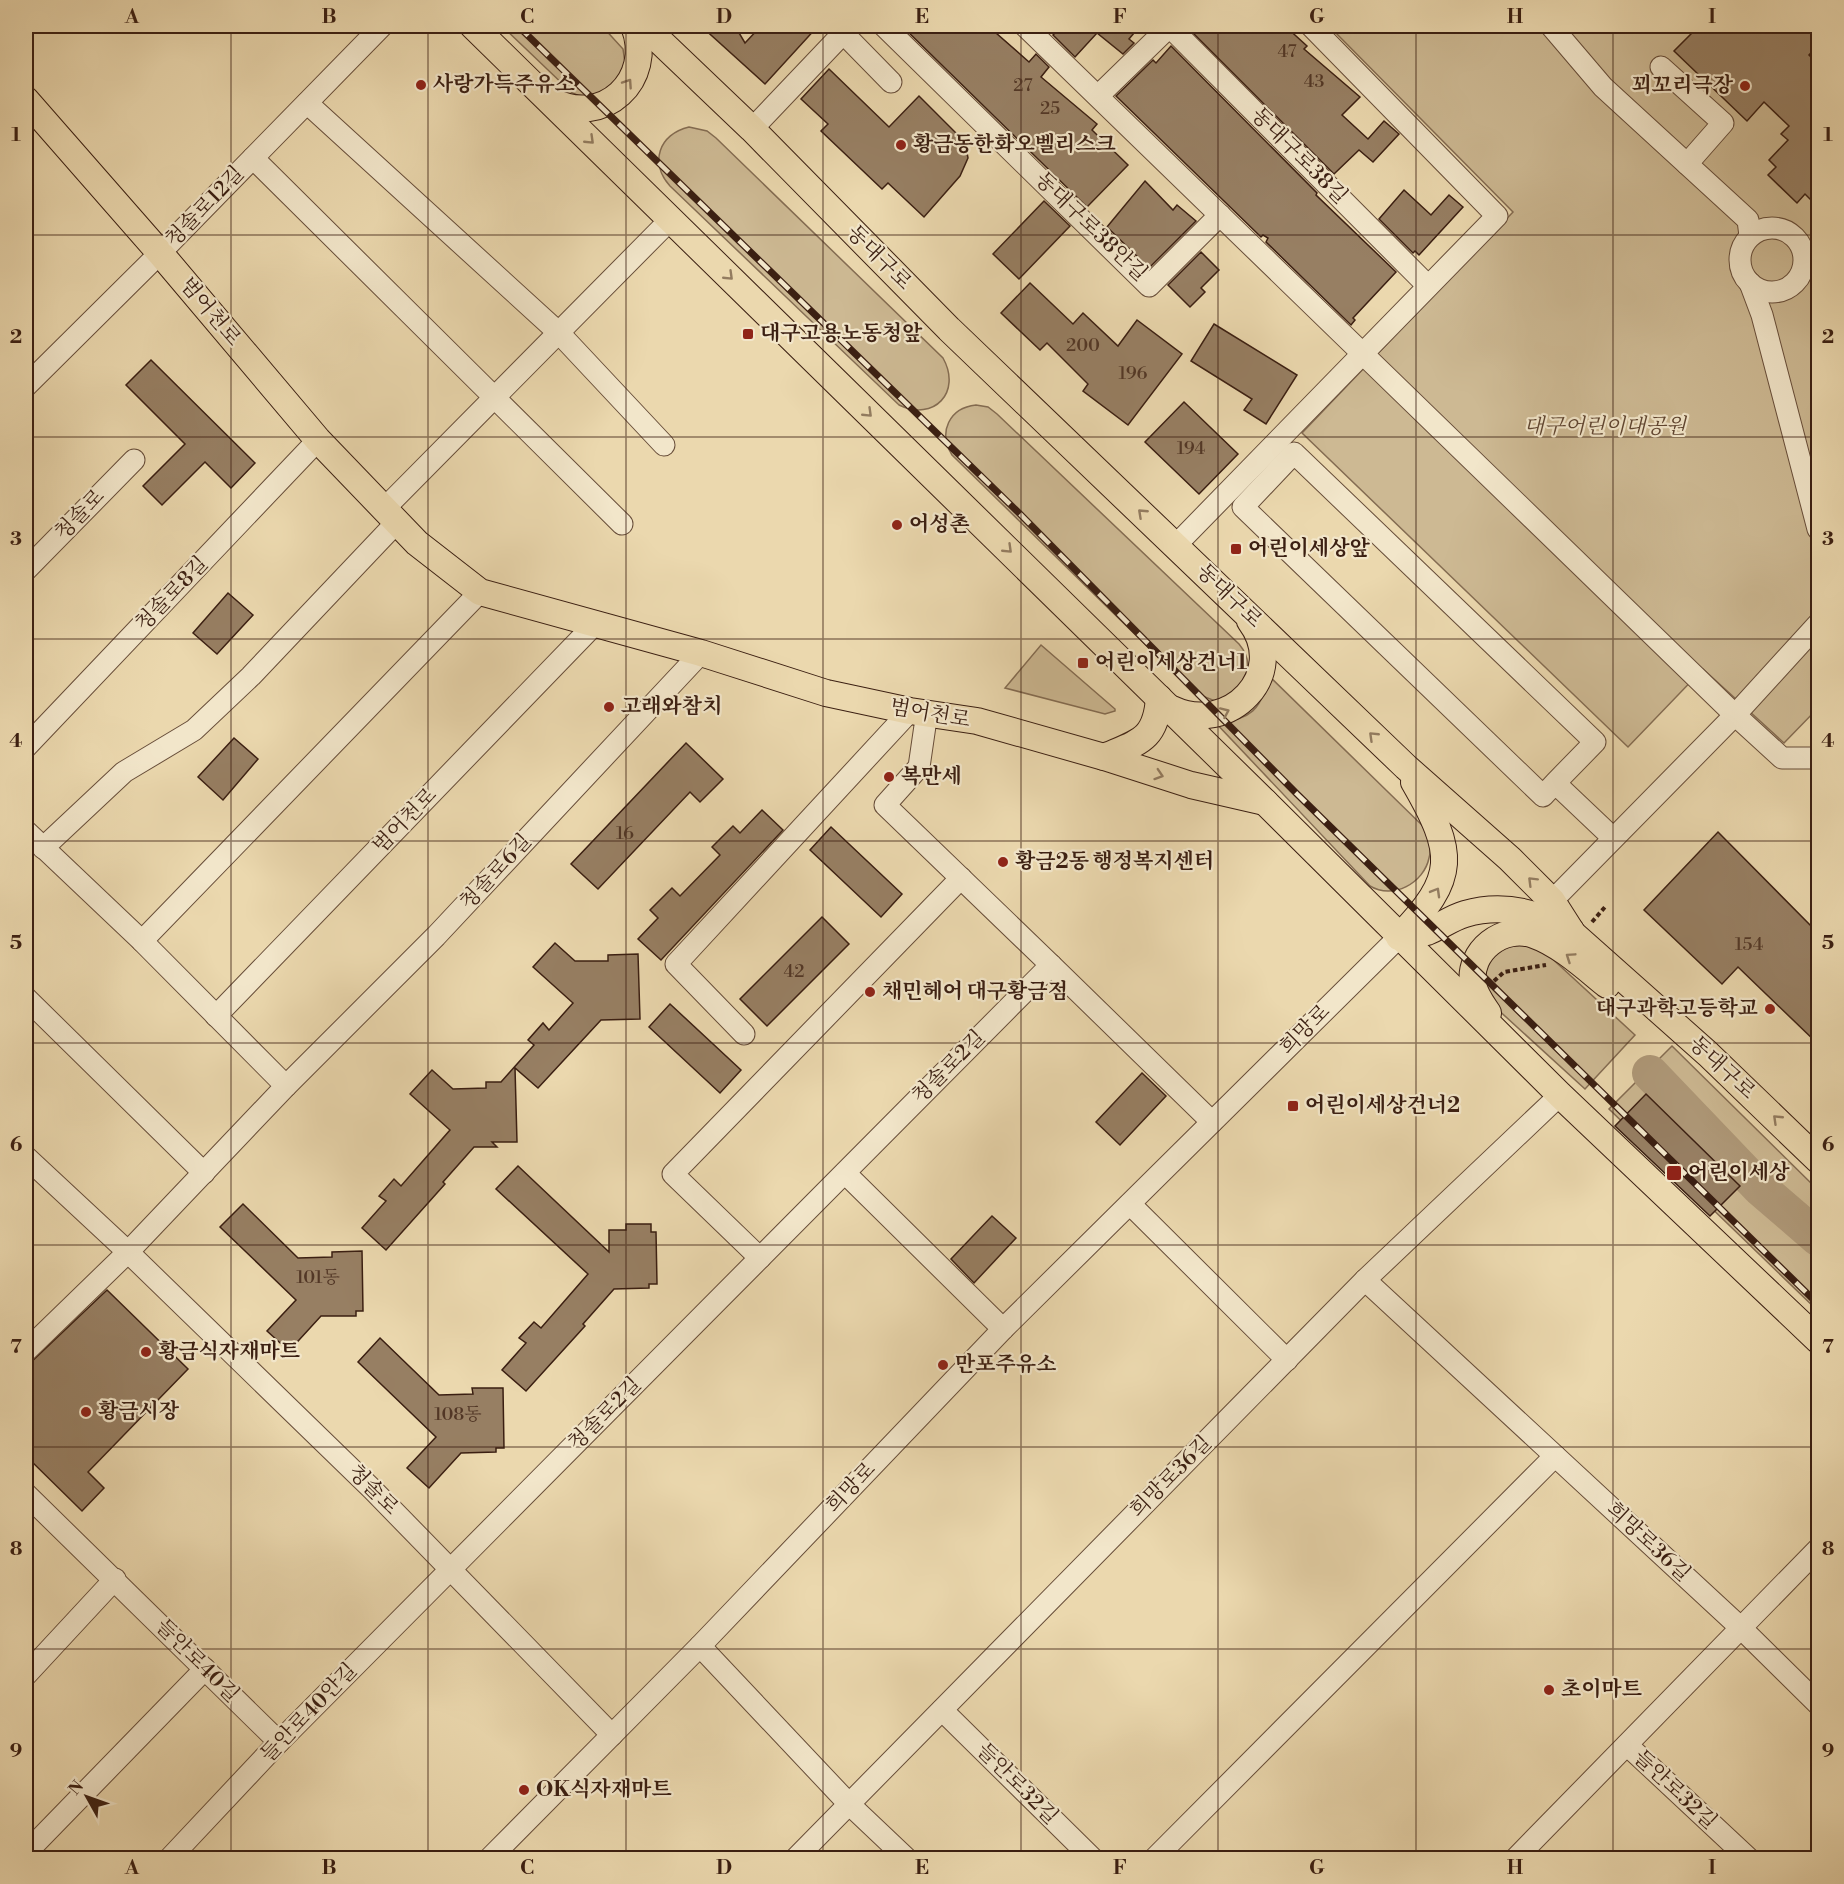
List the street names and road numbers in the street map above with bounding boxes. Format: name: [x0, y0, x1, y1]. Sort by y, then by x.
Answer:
street label: 동대구로38길: [1245, 102, 1353, 210]
street label: 청솔로12길: [160, 161, 250, 253]
street label: 동대구로38안길: [1029, 167, 1153, 287]
street label: 동대구로: [841, 220, 917, 296]
street label: 범어천로: [174, 273, 246, 351]
street label: 청솔로: [50, 484, 110, 546]
street label: 청솔로8길: [130, 551, 214, 637]
street label: 동대구로: [1191, 558, 1267, 634]
street label: 범어천로: [888, 694, 972, 734]
street label: 범어천로: [367, 783, 443, 859]
street label: 청솔로6길: [454, 829, 538, 915]
street label: 희망로: [1274, 999, 1336, 1061]
street label: 청솔로2길: [907, 1025, 991, 1109]
street label: 동대구로: [1683, 1031, 1761, 1105]
street label: 청솔로2길: [563, 1372, 647, 1456]
street label: 희망로36길: [1125, 1431, 1217, 1523]
street label: 희망로: [821, 1457, 881, 1519]
street label: 청솔로: [342, 1459, 404, 1521]
street label: 희망로36길: [1601, 1497, 1695, 1587]
street label: 들안로40길: [150, 1614, 244, 1708]
street label: 들안로40안길: [255, 1658, 363, 1768]
street label: 들안로32길: [971, 1738, 1063, 1830]
street label: 들안로32길: [1628, 1745, 1722, 1835]

